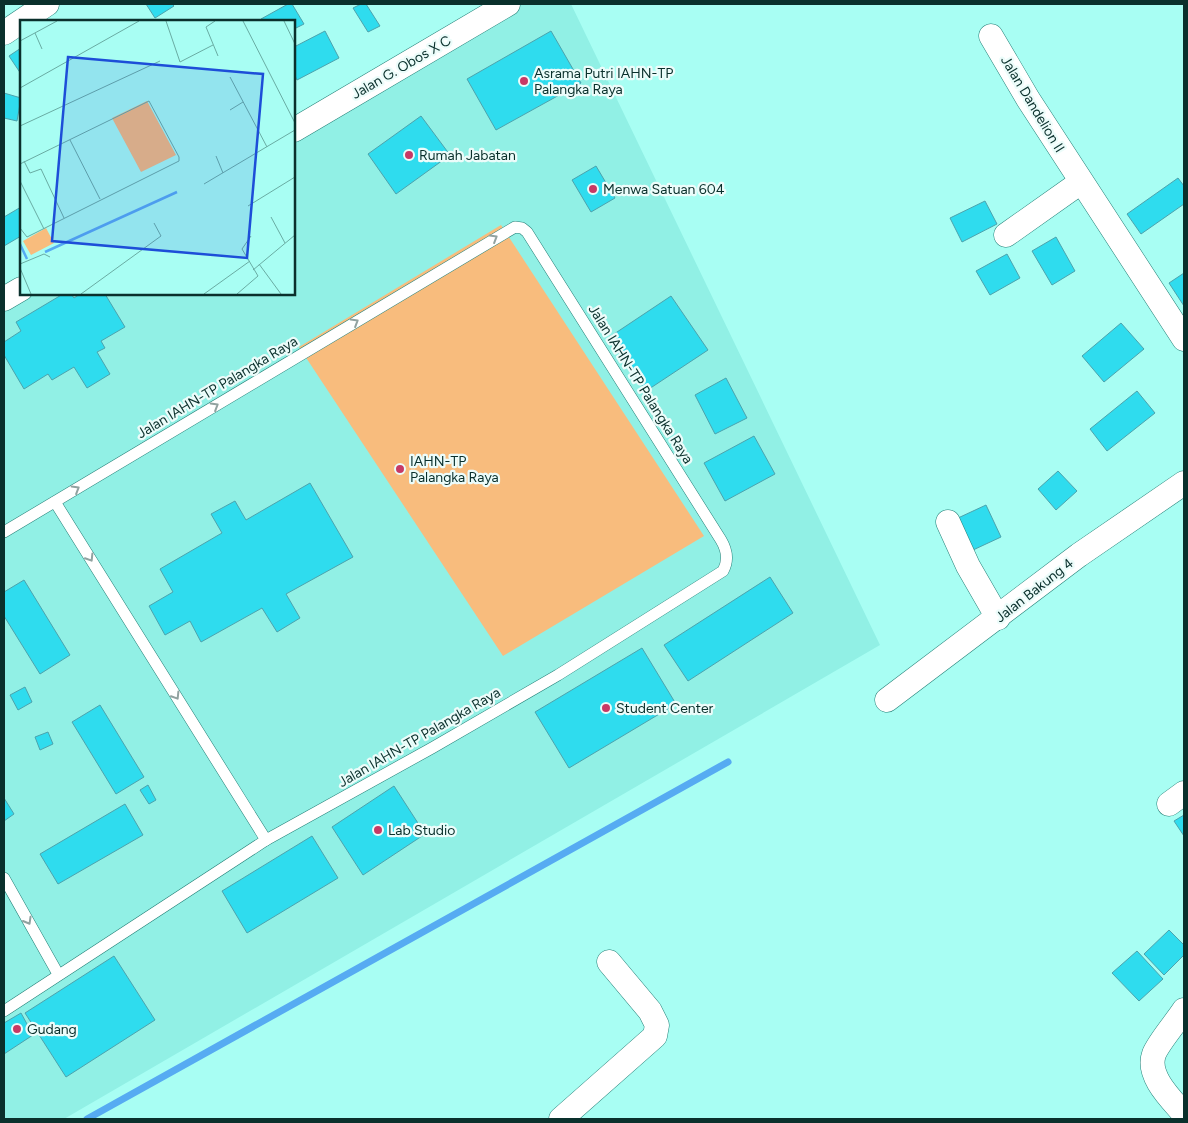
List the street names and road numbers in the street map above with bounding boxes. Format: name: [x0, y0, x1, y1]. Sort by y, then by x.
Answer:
street label: Jalan G. Obos X C: [348, 32, 454, 103]
street label: Jalan Dandelion II: [997, 53, 1068, 156]
street label: Jalan IAHN-TP Palangka Raya: [585, 302, 697, 467]
street label: Jalan IAHN-TP Palangka Raya: [134, 333, 301, 442]
street label: Jalan Bakung 4: [992, 554, 1077, 626]
street label: Jalan IAHN-TP Palangka Raya: [335, 684, 503, 791]

